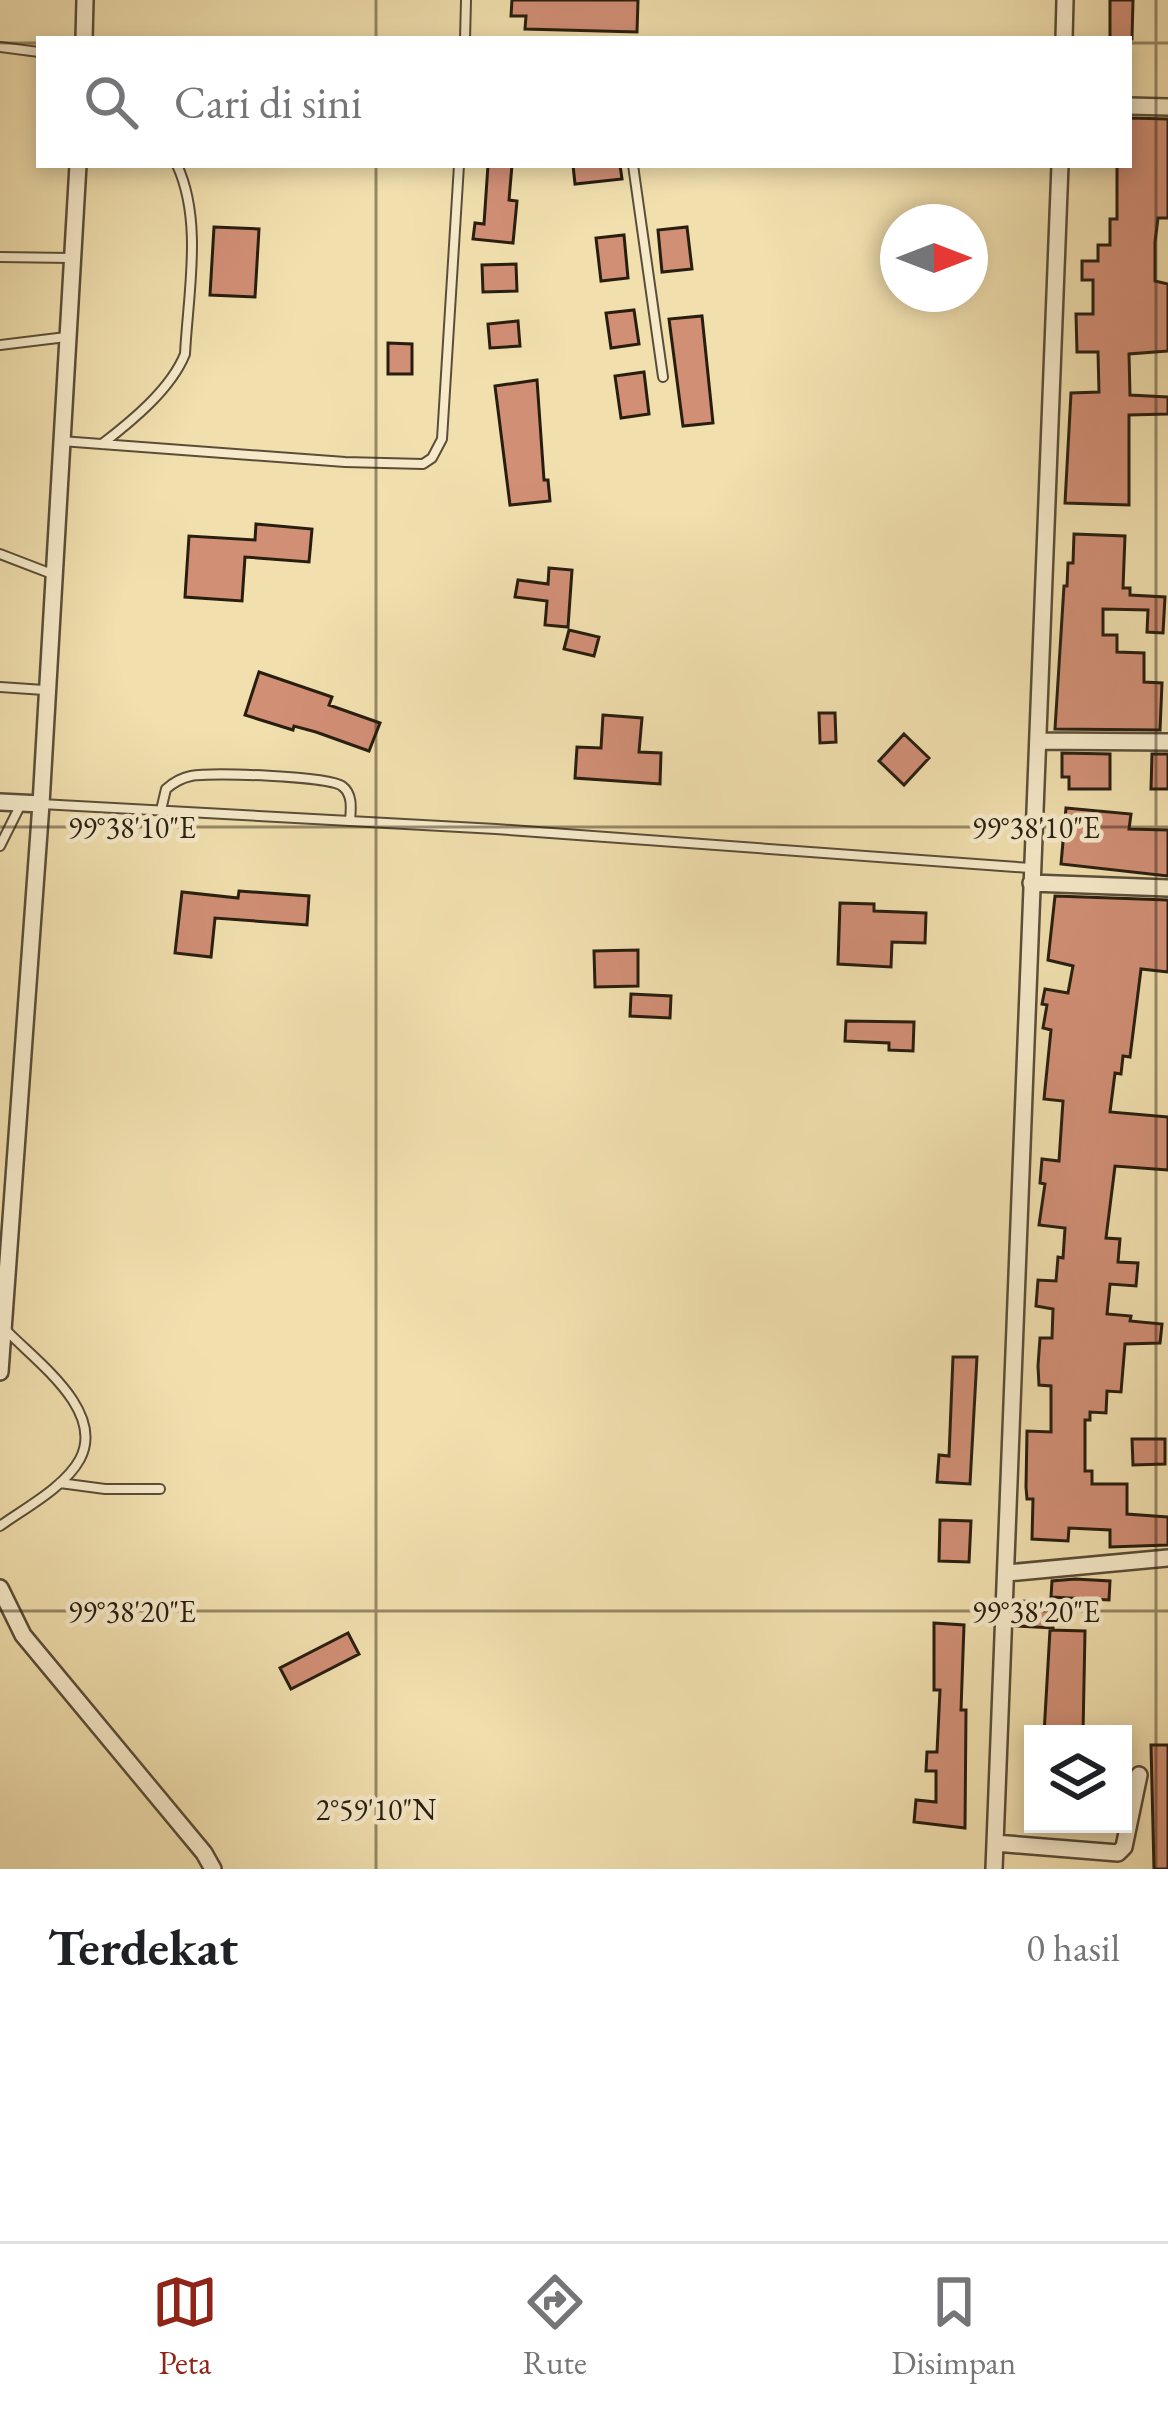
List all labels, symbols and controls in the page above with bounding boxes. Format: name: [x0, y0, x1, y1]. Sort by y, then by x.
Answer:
search box: [36, 36, 1132, 168]
icon: search: [78, 69, 144, 135]
text: Cari di sini: [174, 73, 362, 131]
north arrow: [880, 204, 988, 312]
text: 99°38'10"E: [68, 808, 196, 847]
text: 99°38'10"E: [972, 808, 1100, 847]
text: 99°38'20"E: [68, 1592, 196, 1631]
text: 99°38'20"E: [972, 1592, 1100, 1631]
map controls: [1024, 1725, 1132, 1833]
button: layers: [1024, 1725, 1132, 1833]
text: 2°59'10"N: [316, 1790, 436, 1829]
text: Terdekat: [48, 1914, 238, 1980]
text: 0 hasil: [1026, 1922, 1120, 1973]
tab: Peta: [152, 2269, 218, 2384]
tab: Rute: [522, 2269, 588, 2384]
tab: Disimpan: [892, 2269, 1016, 2384]

